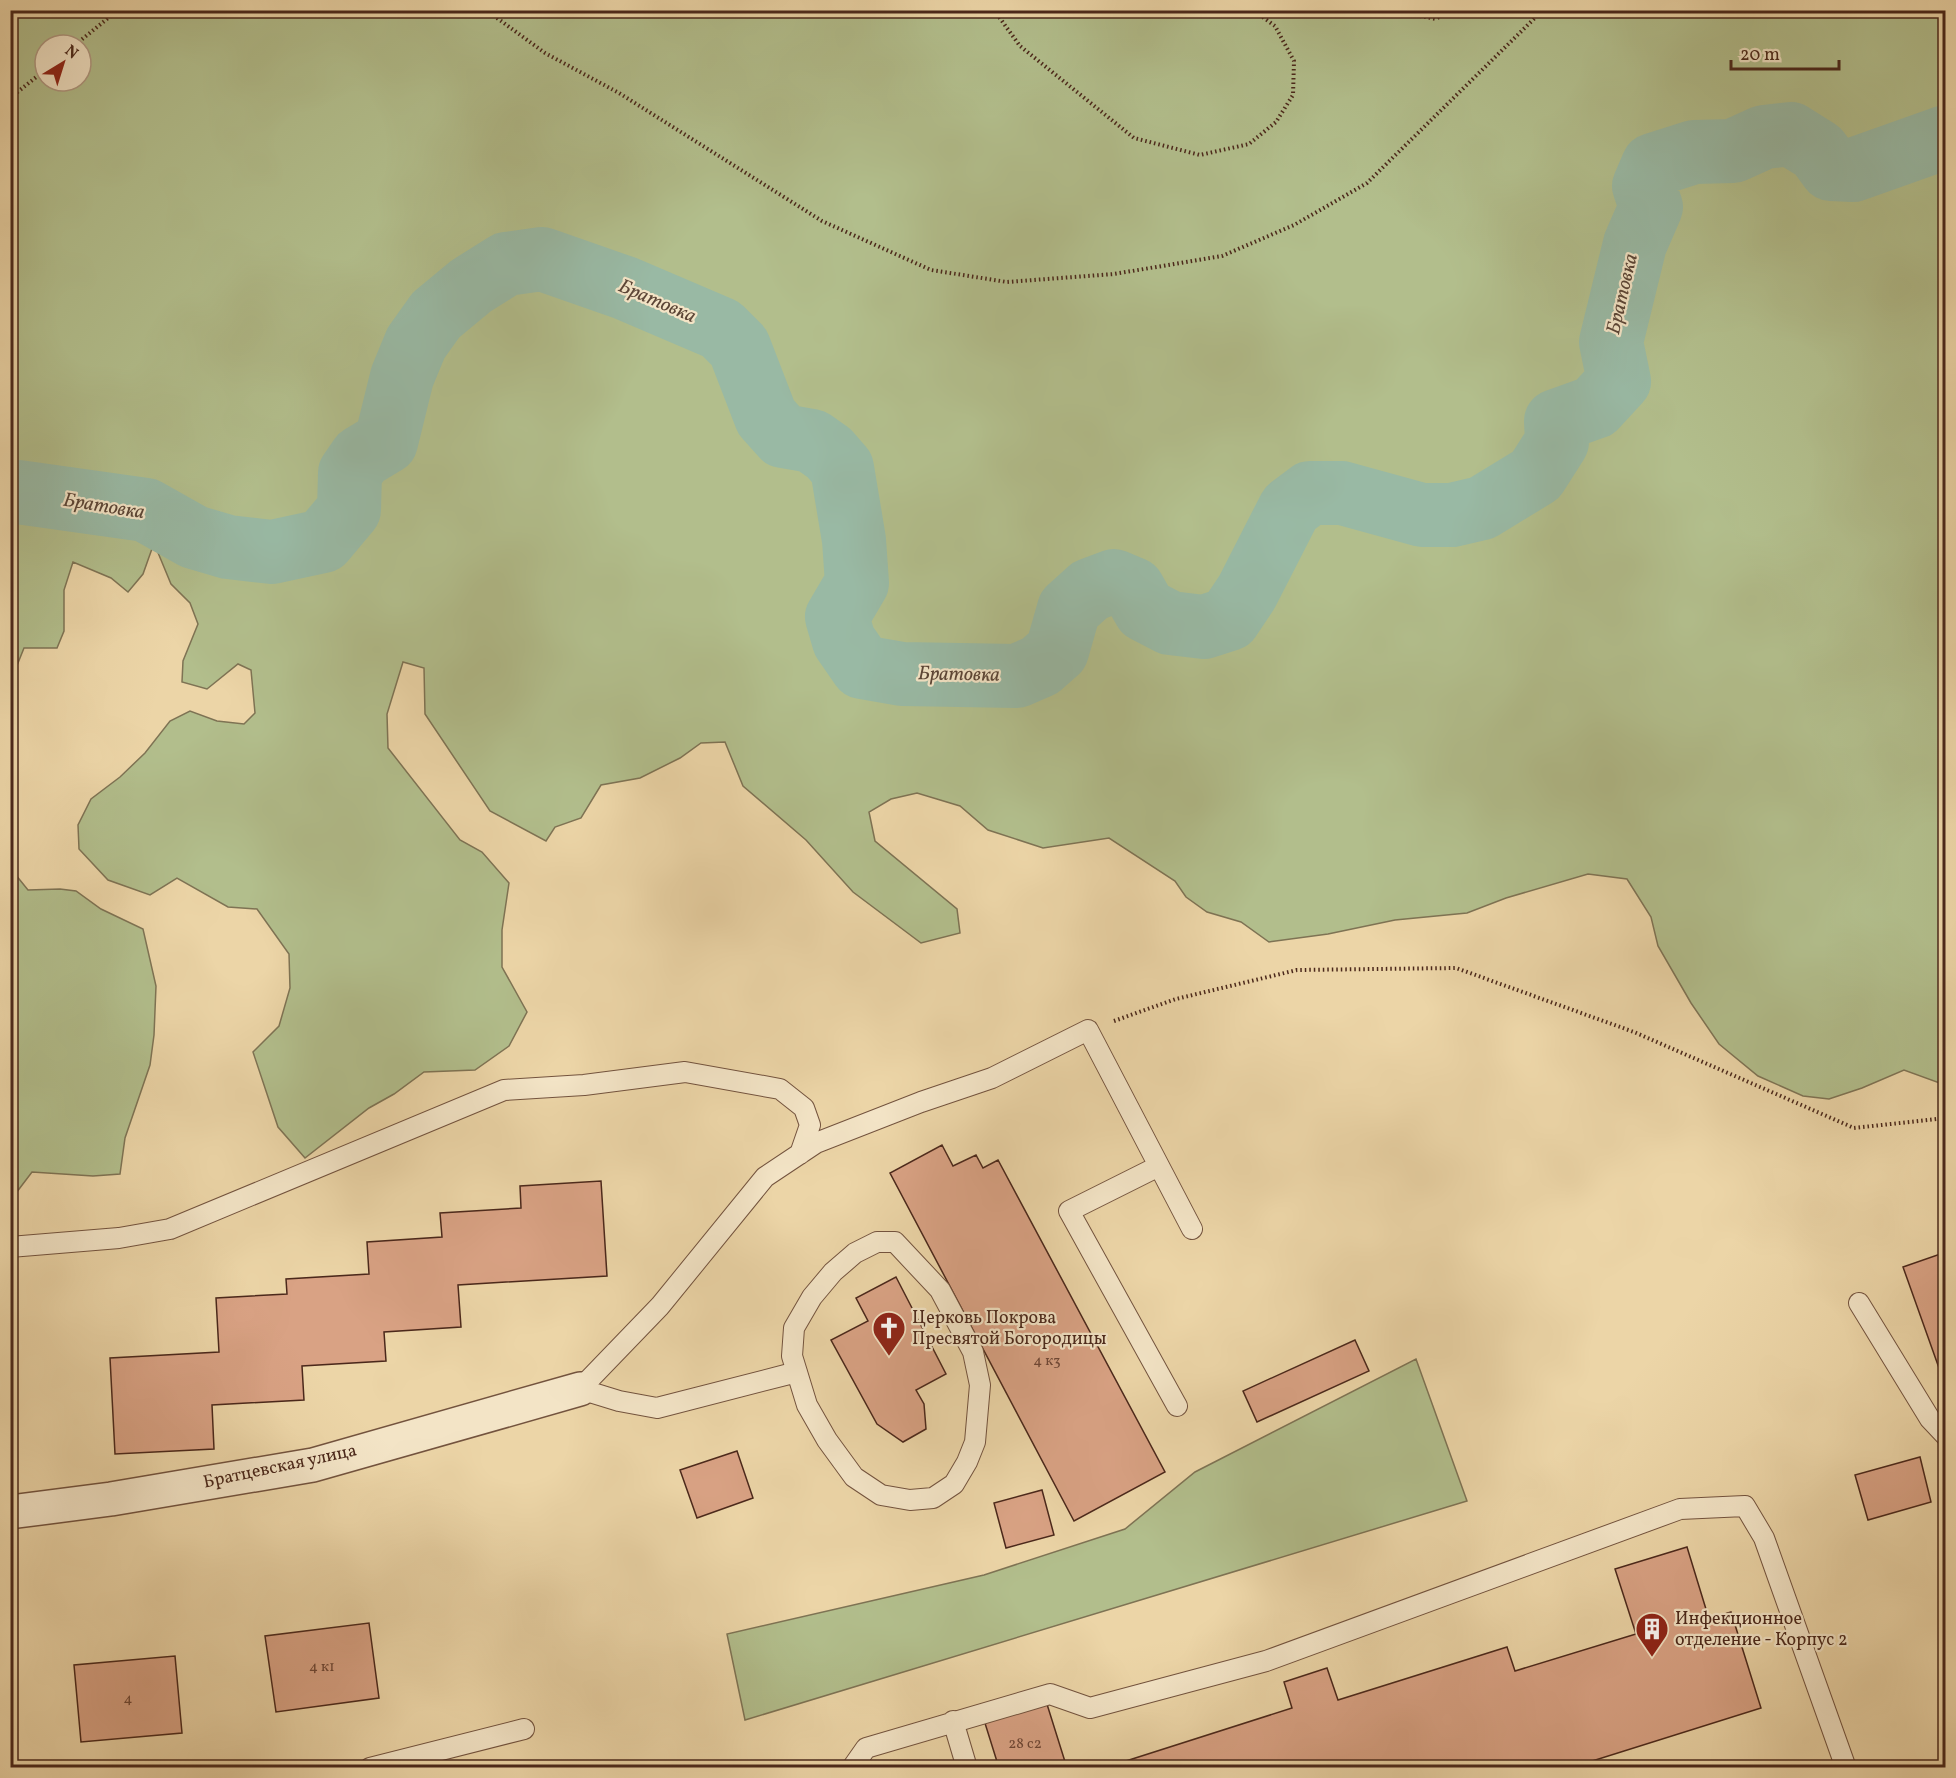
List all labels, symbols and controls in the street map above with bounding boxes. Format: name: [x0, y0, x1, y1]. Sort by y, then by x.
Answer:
north arrow: [33, 33, 93, 93]
scale bar: [1731, 33, 1839, 71]
text: N: [60, 41, 83, 65]
text: 20 m: [1740, 43, 1780, 68]
water label: Братовка: [1600, 251, 1646, 337]
water label: Братовка: [614, 273, 700, 331]
water label: Братовка: [61, 487, 147, 527]
water label: Братовка: [918, 660, 1000, 690]
place label: Церковь Покрова Пресвятой Богородицы: [912, 1306, 1107, 1352]
church icon: Церковь Покрова Пресвятой Богородицы: [871, 1310, 907, 1357]
house number: 4 к3: [1033, 1351, 1061, 1372]
street label: Братцевская улица: [201, 1438, 359, 1496]
place label: Инфекционное отделение - Корпус 2: [1675, 1607, 1848, 1653]
building icon: Инфекционное отделение - Корпус 2: [1634, 1611, 1670, 1658]
house number: 4 к1: [309, 1657, 335, 1678]
house number: 4: [124, 1689, 133, 1710]
house number: 28 с2: [1008, 1734, 1042, 1755]

